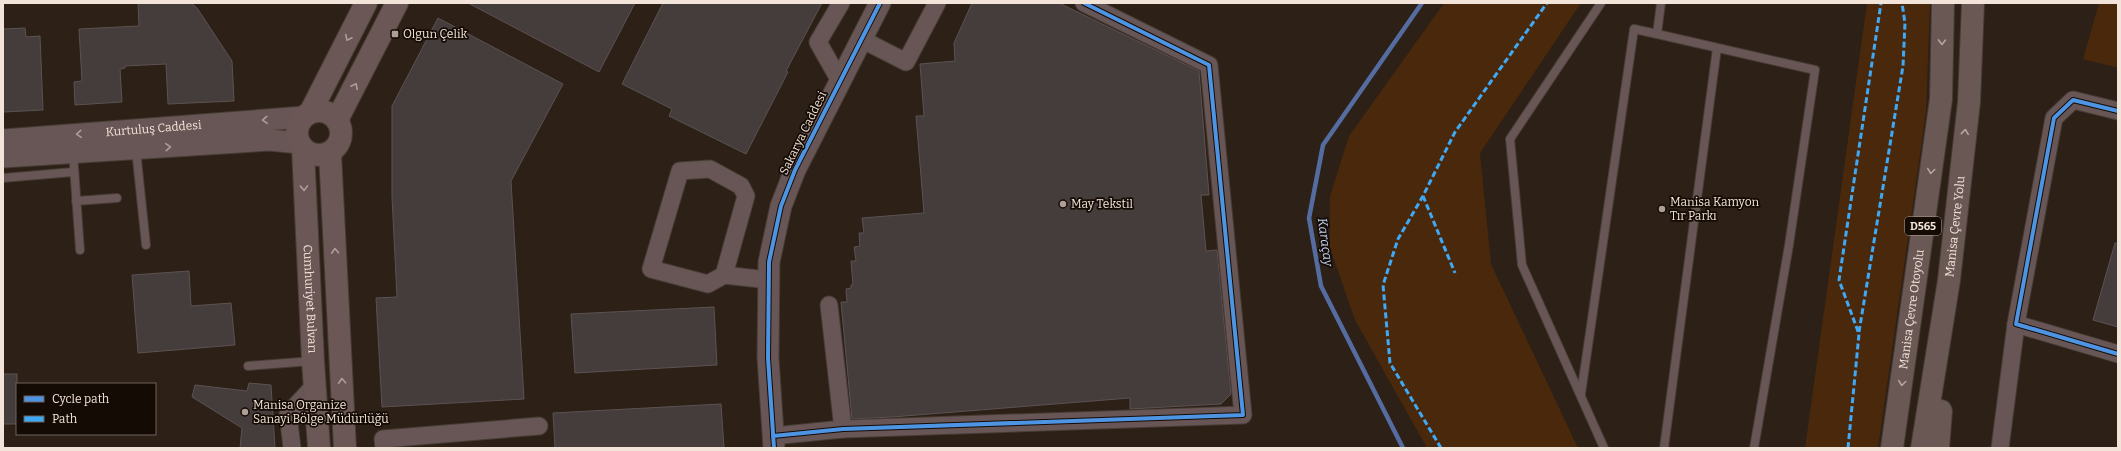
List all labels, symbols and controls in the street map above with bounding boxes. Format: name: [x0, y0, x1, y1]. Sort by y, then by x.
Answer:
place label: Olgun Çelik: [403, 27, 467, 41]
marker: Olgun Çelik: [390, 29, 400, 39]
one-way arrow: [345, 33, 353, 41]
one-way arrow: [1938, 39, 1946, 45]
one-way arrow: [350, 82, 358, 90]
street label: Sakarya Caddesi: [777, 89, 829, 177]
one-way arrow: [262, 115, 268, 124]
street label: Kurtuluş Caddesi: [105, 118, 202, 139]
one-way arrow: [76, 129, 82, 138]
one-way arrow: [1961, 129, 1970, 135]
one-way arrow: [165, 143, 171, 152]
one-way arrow: [1927, 168, 1936, 174]
street label: Manisa Çevre Yolu: [1942, 175, 1968, 278]
one-way arrow: [300, 185, 308, 191]
place label: Manisa Kamyon Tır Parkı: [1670, 195, 1760, 223]
place label: May Tekstil: [1071, 197, 1134, 211]
marker: May Tekstil: [1058, 199, 1068, 209]
marker: Manisa Kamyon Tır Parkı: [1657, 204, 1667, 214]
water label: Karaçay: [1315, 217, 1337, 269]
road number: D565: [1905, 217, 1941, 235]
street label: Cumhuriyet Bulvarı: [301, 244, 320, 354]
one-way arrow: [331, 248, 340, 254]
street label: Manisa Çevre Otoyolu: [1896, 248, 1927, 370]
one-way arrow: [337, 378, 346, 384]
one-way arrow: [1897, 380, 1906, 386]
legend: [16, 383, 156, 435]
text: Cycle path: [52, 392, 110, 406]
place label: Manisa Organize Sanayi Bölge Müdürlüğü: [253, 398, 389, 426]
marker: Manisa Organize Sanayi Bölge Müdürlüğü: [240, 407, 250, 417]
text: Path: [52, 412, 78, 426]

